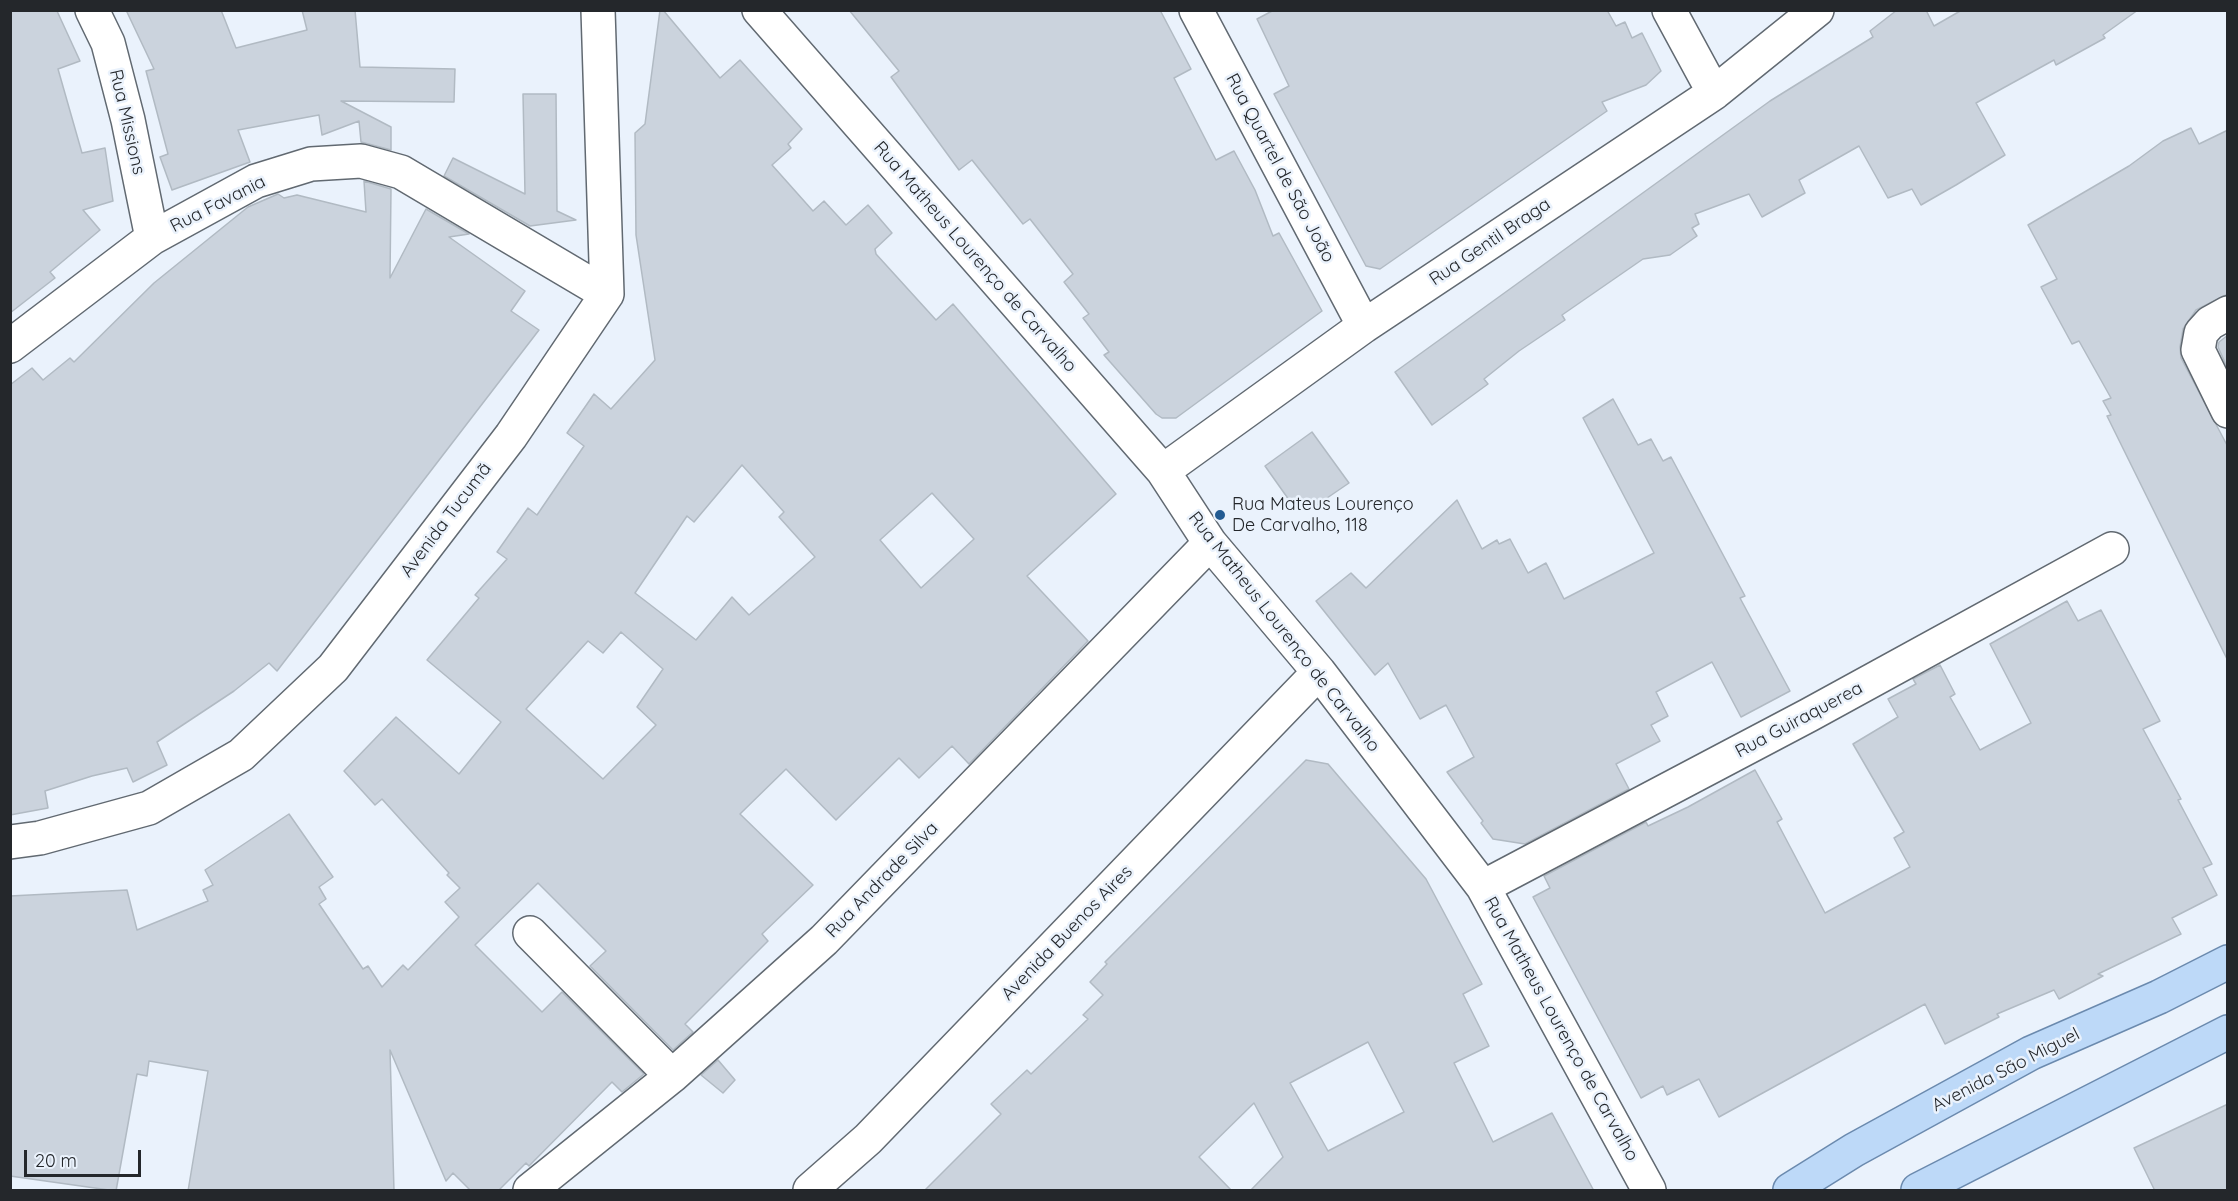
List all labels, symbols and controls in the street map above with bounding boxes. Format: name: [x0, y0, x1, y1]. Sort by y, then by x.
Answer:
street label: Rua Missions: [104, 67, 150, 177]
street label: Rua Quartel de São João: [1221, 70, 1339, 266]
street label: Rua Matheus Lourenço de Carvalho: [869, 137, 1081, 377]
street label: Rua Favania: [167, 171, 269, 237]
street label: Rua Gentil Braga: [1425, 194, 1555, 290]
street label: Avenida Tucumã: [396, 459, 496, 581]
place label: Rua Mateus Lourenço De Carvalho, 118: [1232, 494, 1414, 536]
street label: Rua Matheus Lourenço de Carvalho: [1183, 508, 1385, 756]
marker: Rua Mateus Lourenço De Carvalho, 118: [1213, 508, 1227, 522]
street label: Rua Guiraquerea: [1732, 677, 1866, 763]
street label: Rua Andrade Silva: [821, 818, 943, 942]
street label: Avenida Buenos Aires: [997, 861, 1137, 1005]
street label: Rua Matheus Lourenço de Carvalho: [1479, 893, 1643, 1165]
street label: Avenida São Miguel: [1929, 1023, 2083, 1117]
scale bar: [27, 1138, 144, 1176]
text: 20 m: [35, 1149, 77, 1172]

